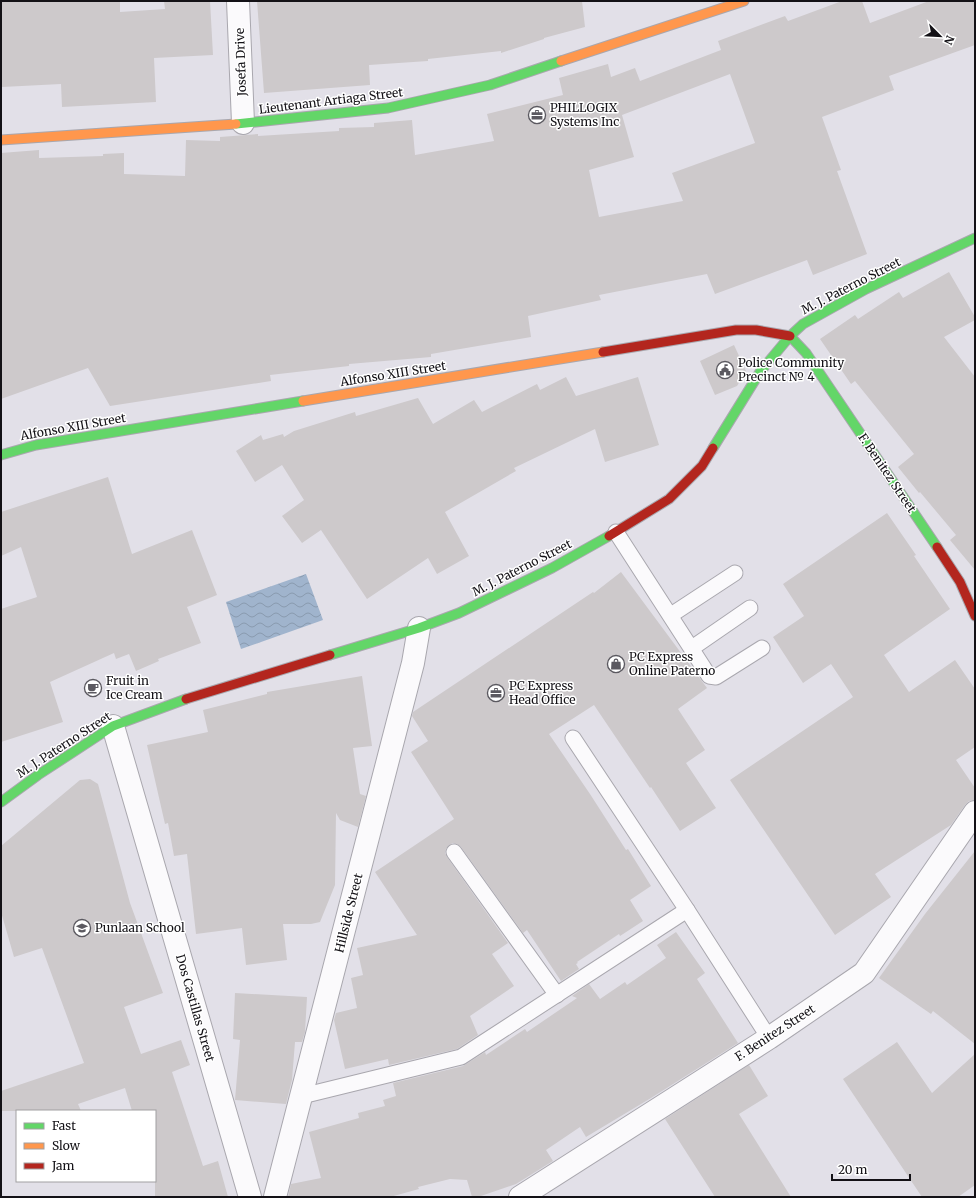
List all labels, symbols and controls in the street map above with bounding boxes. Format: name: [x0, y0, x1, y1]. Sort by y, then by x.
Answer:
north arrow: [920, 16, 960, 56]
street label: Josefa Drive: [232, 28, 249, 97]
text: N: [941, 33, 957, 47]
street label: Lieutenant Artiaga Street: [258, 84, 404, 117]
place label: PHILLOGIX Systems Inc: [550, 100, 619, 129]
office icon: PHILLOGIX Systems Inc: [527, 105, 547, 125]
street label: M. J. Paterno Street: [799, 254, 903, 317]
place label: Police Community Precinct № 4: [738, 355, 844, 384]
street label: Alfonso XIII Street: [338, 358, 447, 389]
public building icon: Police Community Precinct № 4: [715, 360, 735, 380]
street label: Alfonso XIII Street: [18, 410, 127, 443]
street label: F. Benitez Street: [855, 430, 920, 516]
street label: M. J. Paterno Street: [470, 536, 574, 599]
place label: PC Express Online Paterno: [629, 649, 715, 678]
shop icon: PC Express Online Paterno: [606, 654, 626, 674]
place label: Fruit in Ice Cream: [106, 673, 163, 702]
cafe icon: Fruit in Ice Cream: [83, 678, 103, 698]
place label: PC Express Head Office: [509, 678, 575, 707]
office icon: PC Express Head Office: [486, 683, 506, 703]
street label: M. J. Paterno Street: [14, 708, 114, 781]
street label: Hillside Street: [331, 871, 366, 954]
school or university icon: Punlaan School: [72, 918, 92, 938]
place label: Punlaan School: [95, 920, 185, 935]
street label: Dos Castillas Street: [173, 952, 218, 1064]
street label: F. Benitez Street: [732, 1001, 818, 1064]
legend: [16, 1110, 156, 1182]
text: Fast: [52, 1118, 76, 1133]
text: Slow: [52, 1138, 81, 1153]
scale bar: [832, 1156, 910, 1182]
text: Jam: [51, 1158, 75, 1173]
text: 20 m: [838, 1162, 867, 1177]

